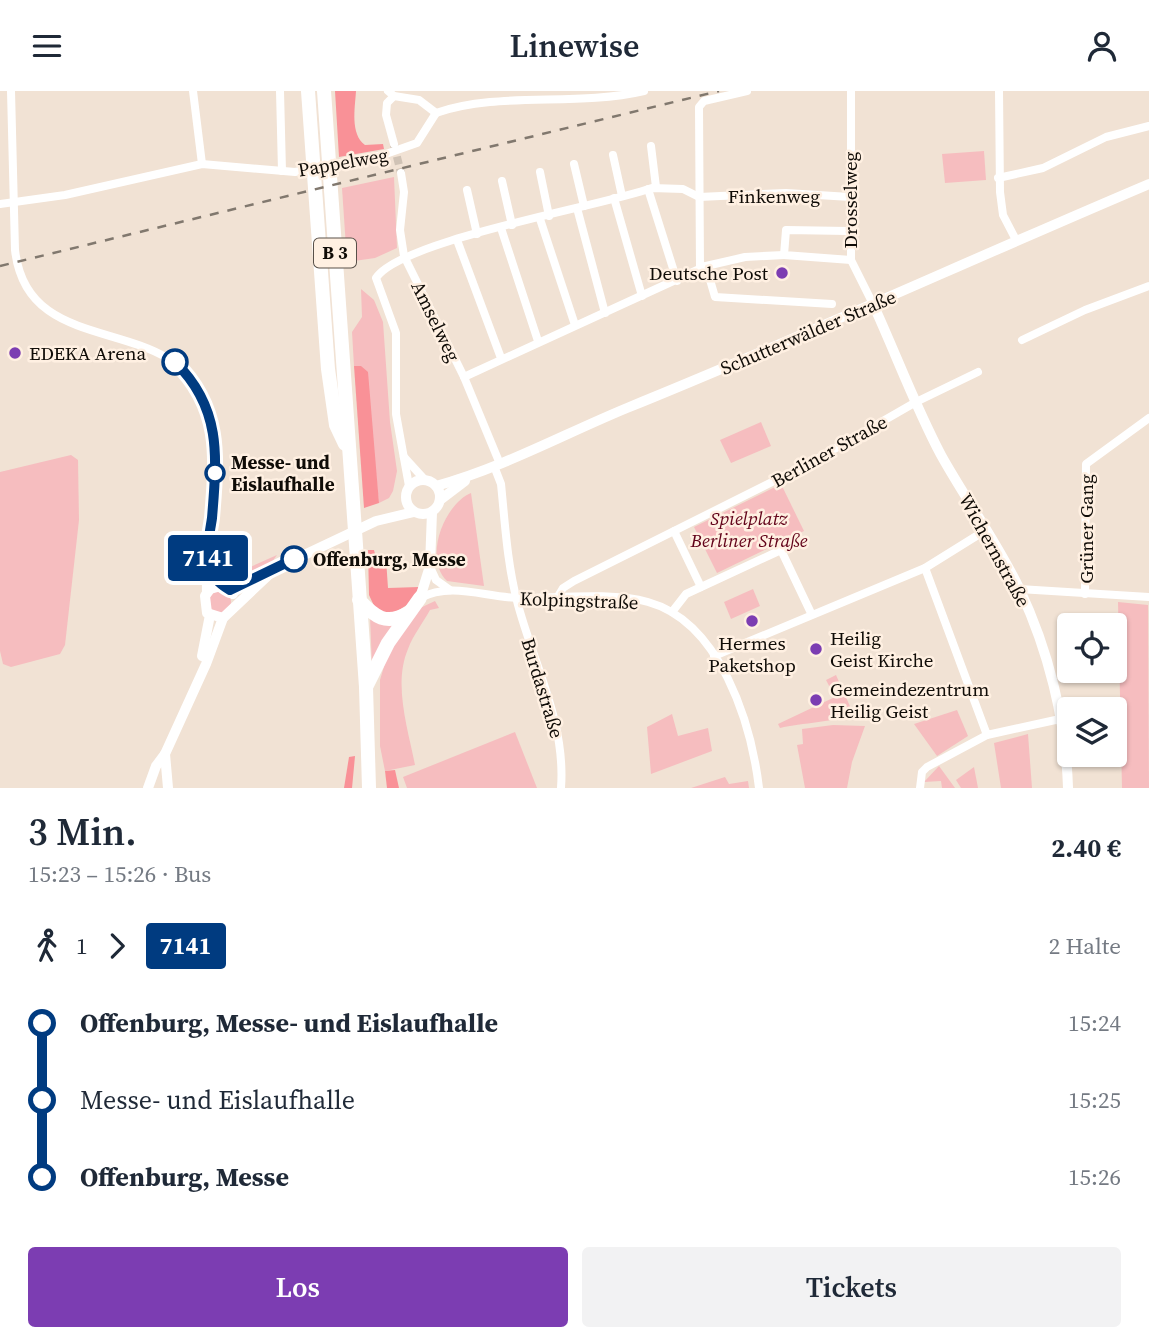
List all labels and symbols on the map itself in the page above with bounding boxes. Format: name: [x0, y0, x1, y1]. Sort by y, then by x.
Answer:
street label: Pappelweg: [296, 141, 390, 183]
street label: Drosselweg: [837, 151, 863, 248]
street label: Finkenweg: [728, 183, 820, 209]
road number: B 3: [314, 239, 356, 267]
place label: Deutsche Post: [649, 260, 769, 286]
marker: Deutsche Post: [774, 265, 790, 281]
street label: Amselweg: [405, 276, 467, 366]
street label: Schutterwälder Straße: [716, 283, 900, 381]
place label: EDEKA Arena: [29, 340, 146, 366]
marker: EDEKA Arena: [7, 345, 23, 361]
unlabelled marker: [162, 349, 188, 375]
street label: Berliner Straße: [766, 408, 892, 494]
place label: Messe- und Eislaufhalle: [231, 449, 335, 497]
marker: Messe- und Eislaufhalle: [205, 463, 225, 483]
street label: Grüner Gang: [1073, 474, 1099, 584]
street label: Wichernstraße: [953, 489, 1037, 611]
park label: Spielplatz Berliner Straße: [690, 505, 808, 553]
line badge: 7141: [159, 535, 257, 581]
marker: Offenburg, Messe: [281, 546, 307, 572]
place label: Offenburg, Messe: [313, 546, 466, 572]
street label: Kolpingstraße: [519, 585, 639, 615]
marker: Hermes Paketshop: [744, 613, 760, 629]
place label: Heilig Geist Kirche: [830, 625, 934, 673]
place label: Hermes Paketshop: [708, 630, 796, 678]
street label: Burdastraße: [515, 635, 571, 741]
marker: Heilig Geist Kirche: [808, 641, 824, 657]
place label: Gemeindezentrum Heilig Geist: [830, 676, 989, 724]
marker: Gemeindezentrum Heilig Geist: [808, 692, 824, 708]

